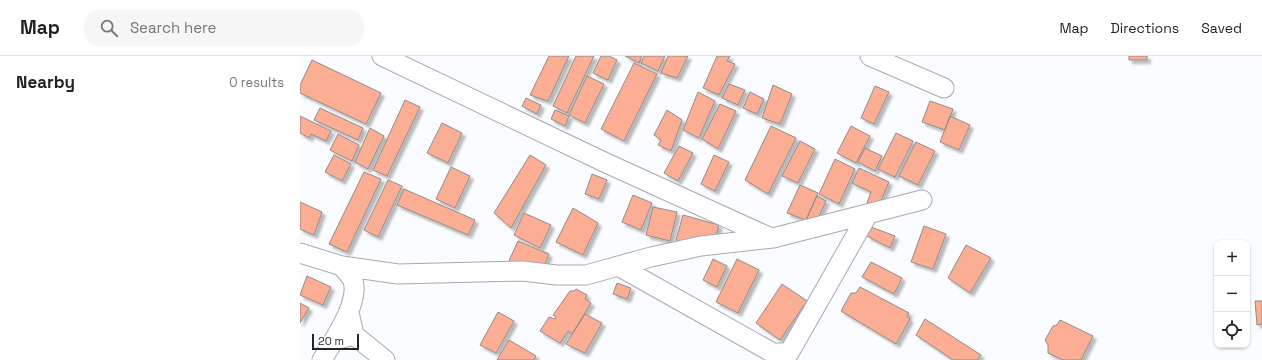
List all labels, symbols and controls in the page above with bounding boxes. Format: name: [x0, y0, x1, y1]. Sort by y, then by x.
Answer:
search box: [84, 10, 364, 46]
text: Map: [20, 15, 60, 40]
icon: search: [98, 17, 120, 39]
text: Search here: [130, 18, 216, 37]
text: Map: [1059, 19, 1089, 37]
text: Directions: [1111, 19, 1179, 37]
text: Saved: [1201, 19, 1242, 37]
text: Nearby: [16, 71, 75, 93]
text: 0 results: [229, 74, 284, 91]
map controls: [1214, 240, 1250, 348]
button: +: [1214, 240, 1250, 276]
button: −: [1214, 276, 1250, 312]
button: locate: [1214, 312, 1250, 348]
scale bar: [312, 332, 359, 351]
text: 20 m: [318, 334, 344, 348]

